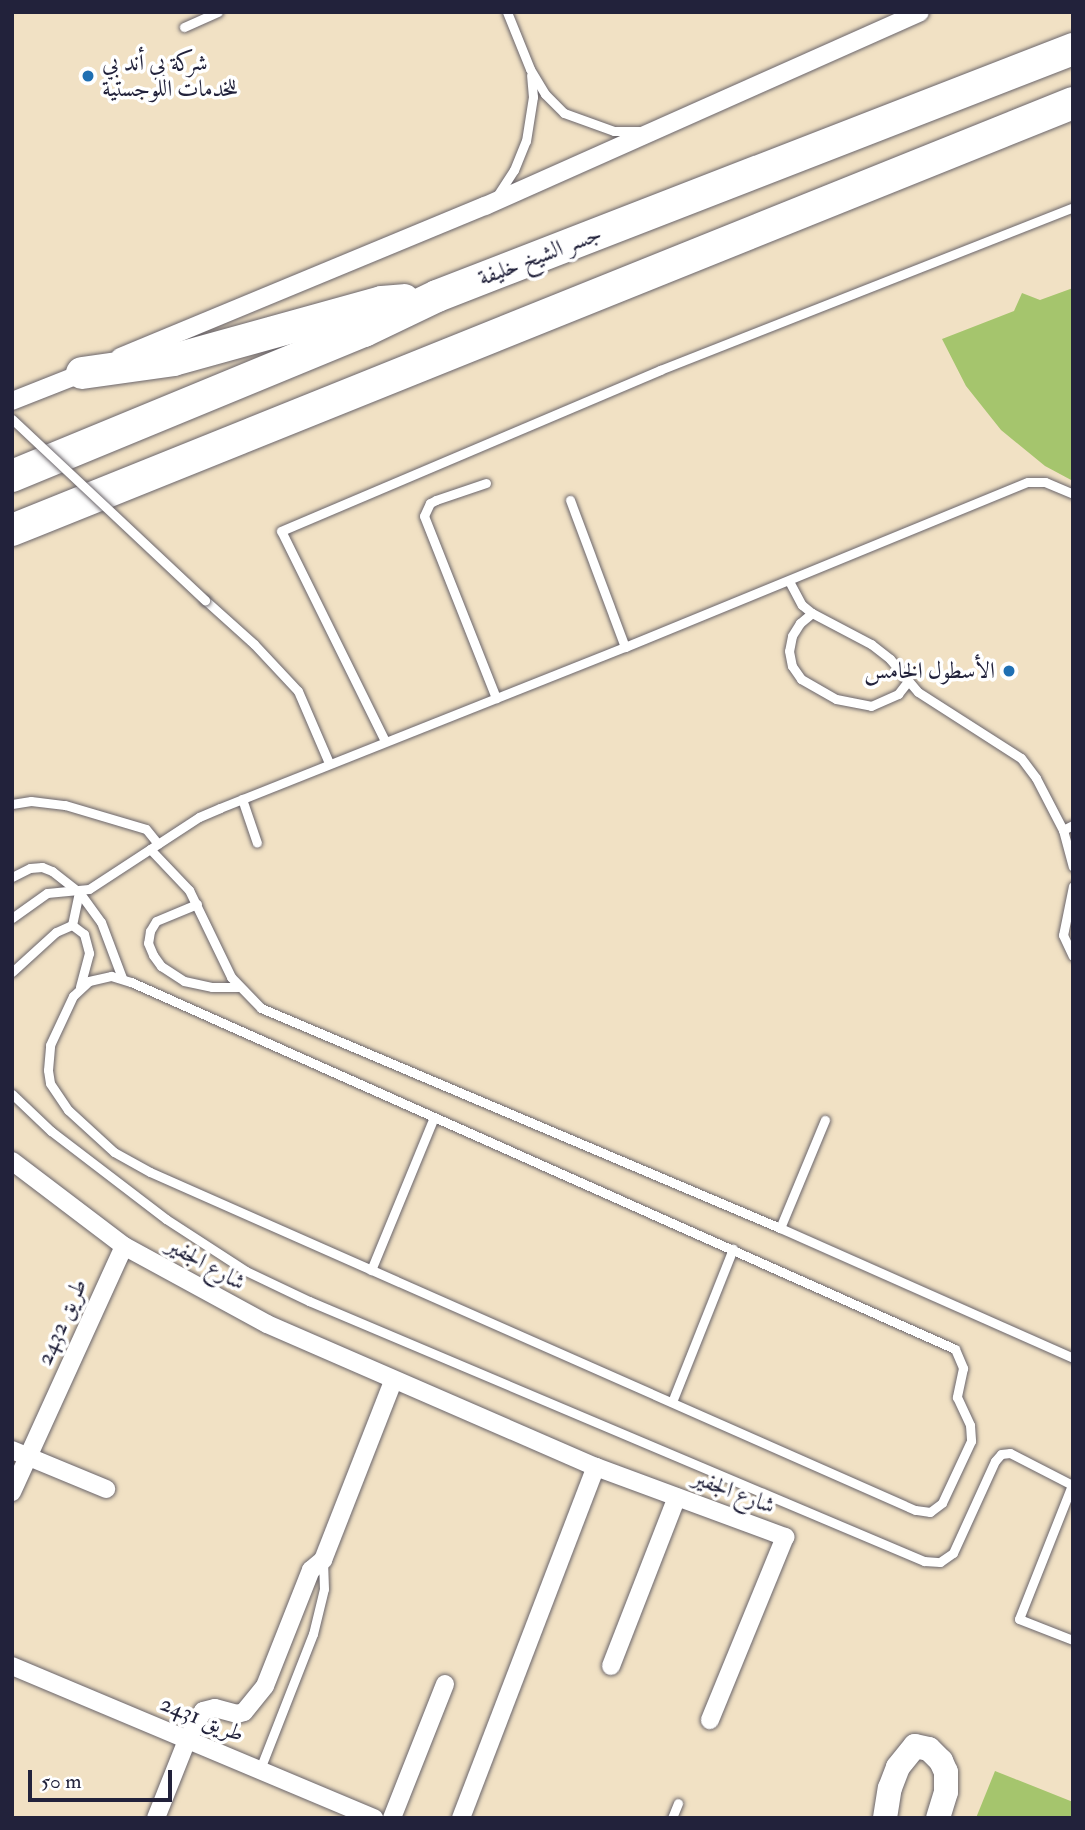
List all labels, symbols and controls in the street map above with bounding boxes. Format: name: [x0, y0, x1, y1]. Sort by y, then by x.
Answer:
place label: شركة بي أند بي للخدمات اللوجستية: [102, 49, 238, 103]
marker: شركة بي أند بي للخدمات اللوجستية: [80, 68, 96, 84]
street label: جسر الشيخ خليفة: [474, 220, 606, 292]
place label: الأسطول الخامس: [864, 657, 995, 685]
marker: الأسطول الخامس: [1001, 663, 1017, 679]
street label: شارع الجفير: [162, 1231, 250, 1297]
street label: طريق 2432: [31, 1275, 93, 1369]
street label: شارع الجفير: [689, 1464, 779, 1520]
street label: طريق 2431: [156, 1690, 248, 1748]
scale bar: [32, 1756, 175, 1800]
text: 50 m: [41, 1768, 82, 1795]

